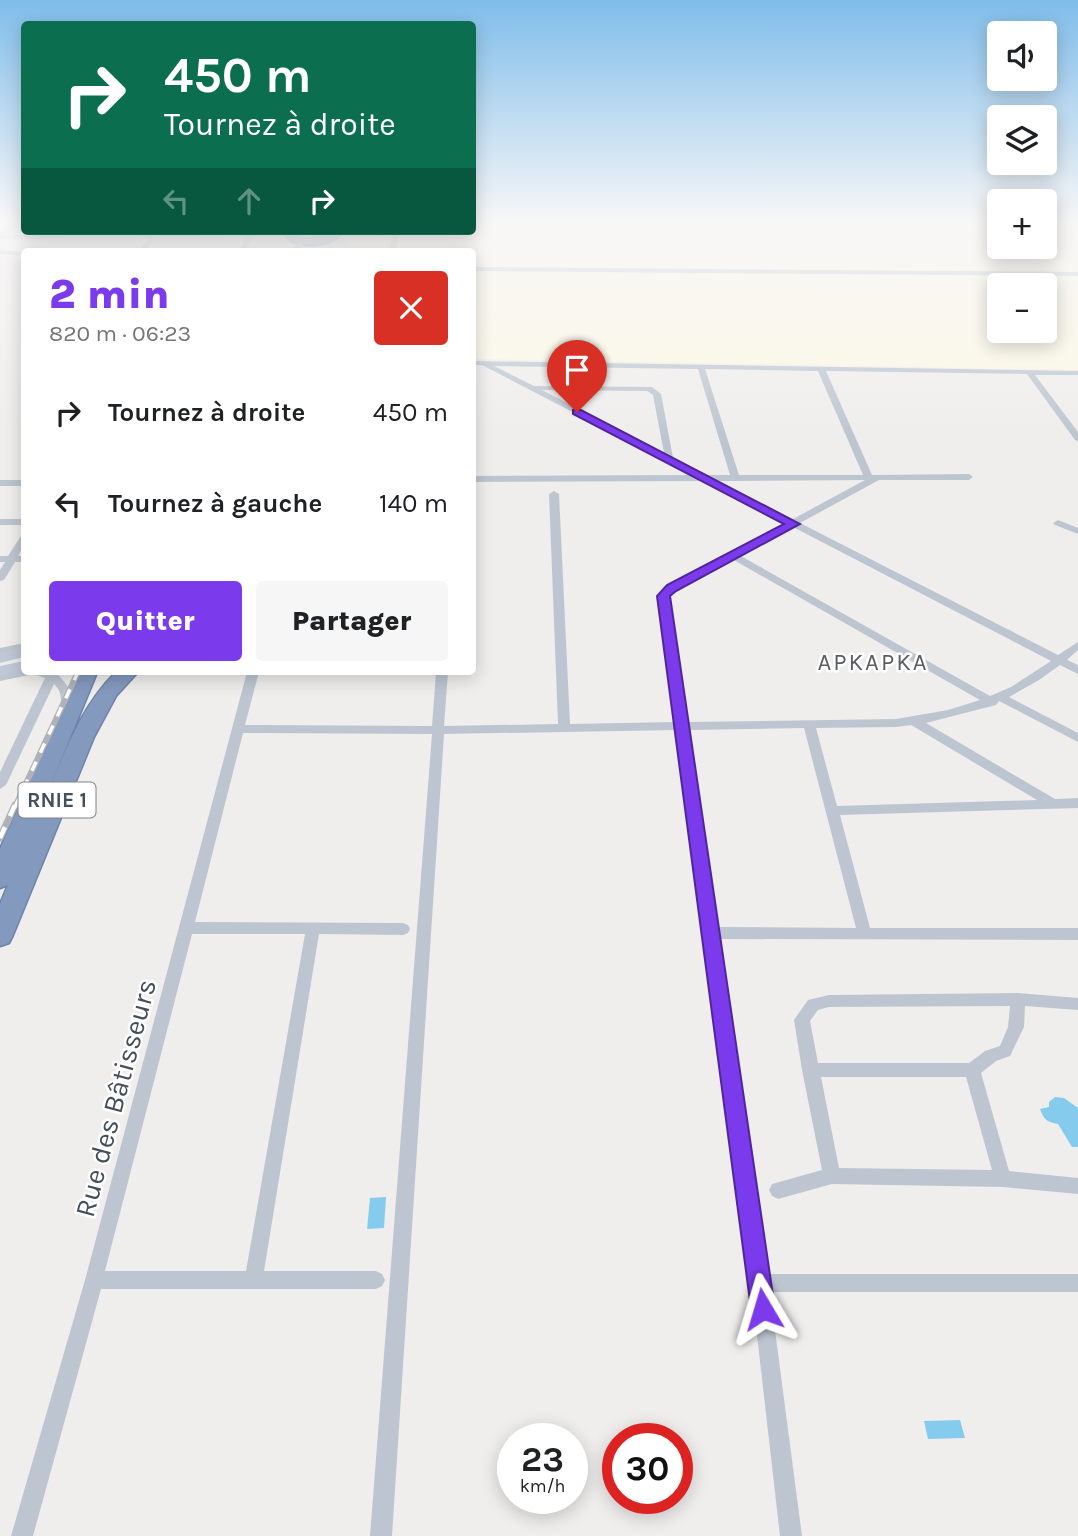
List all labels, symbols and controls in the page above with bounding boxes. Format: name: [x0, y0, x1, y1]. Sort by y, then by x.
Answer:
map controls: [987, 21, 1057, 343]
button: sound: [987, 21, 1057, 91]
text: 450 m: [164, 47, 312, 104]
icon: right: [49, 49, 140, 140]
button: layers: [987, 105, 1057, 175]
text: Tournez à droite: [164, 106, 396, 143]
icon: left: [157, 182, 195, 220]
icon: ahead: [230, 182, 268, 220]
icon: right: [303, 182, 341, 220]
button: +: [987, 189, 1057, 259]
text: 2 min: [49, 269, 169, 319]
button: close: [374, 271, 448, 345]
button: −: [987, 273, 1057, 343]
text: 820 m · 06:23: [49, 320, 191, 347]
pin: [547, 340, 607, 412]
icon: arrive: [558, 351, 596, 389]
icon: right: [49, 394, 87, 432]
text: Tournez à droite: [108, 397, 305, 428]
text: 450 m: [373, 397, 448, 428]
icon: left: [49, 485, 87, 523]
text: Tournez à gauche: [108, 488, 322, 519]
text: 140 m: [379, 488, 448, 519]
button: Quitter: [49, 581, 242, 661]
button: Partager: [256, 581, 448, 661]
district label: APKAPKA: [817, 648, 929, 676]
road number: RNIE 1: [18, 782, 96, 818]
street label: Rue des Bâtisseurs: [68, 976, 163, 1221]
position arrow: [726, 1272, 800, 1346]
speed limit sign: 30: [602, 1423, 693, 1514]
text: 23: [521, 1439, 564, 1480]
text: km/h: [520, 1475, 565, 1497]

